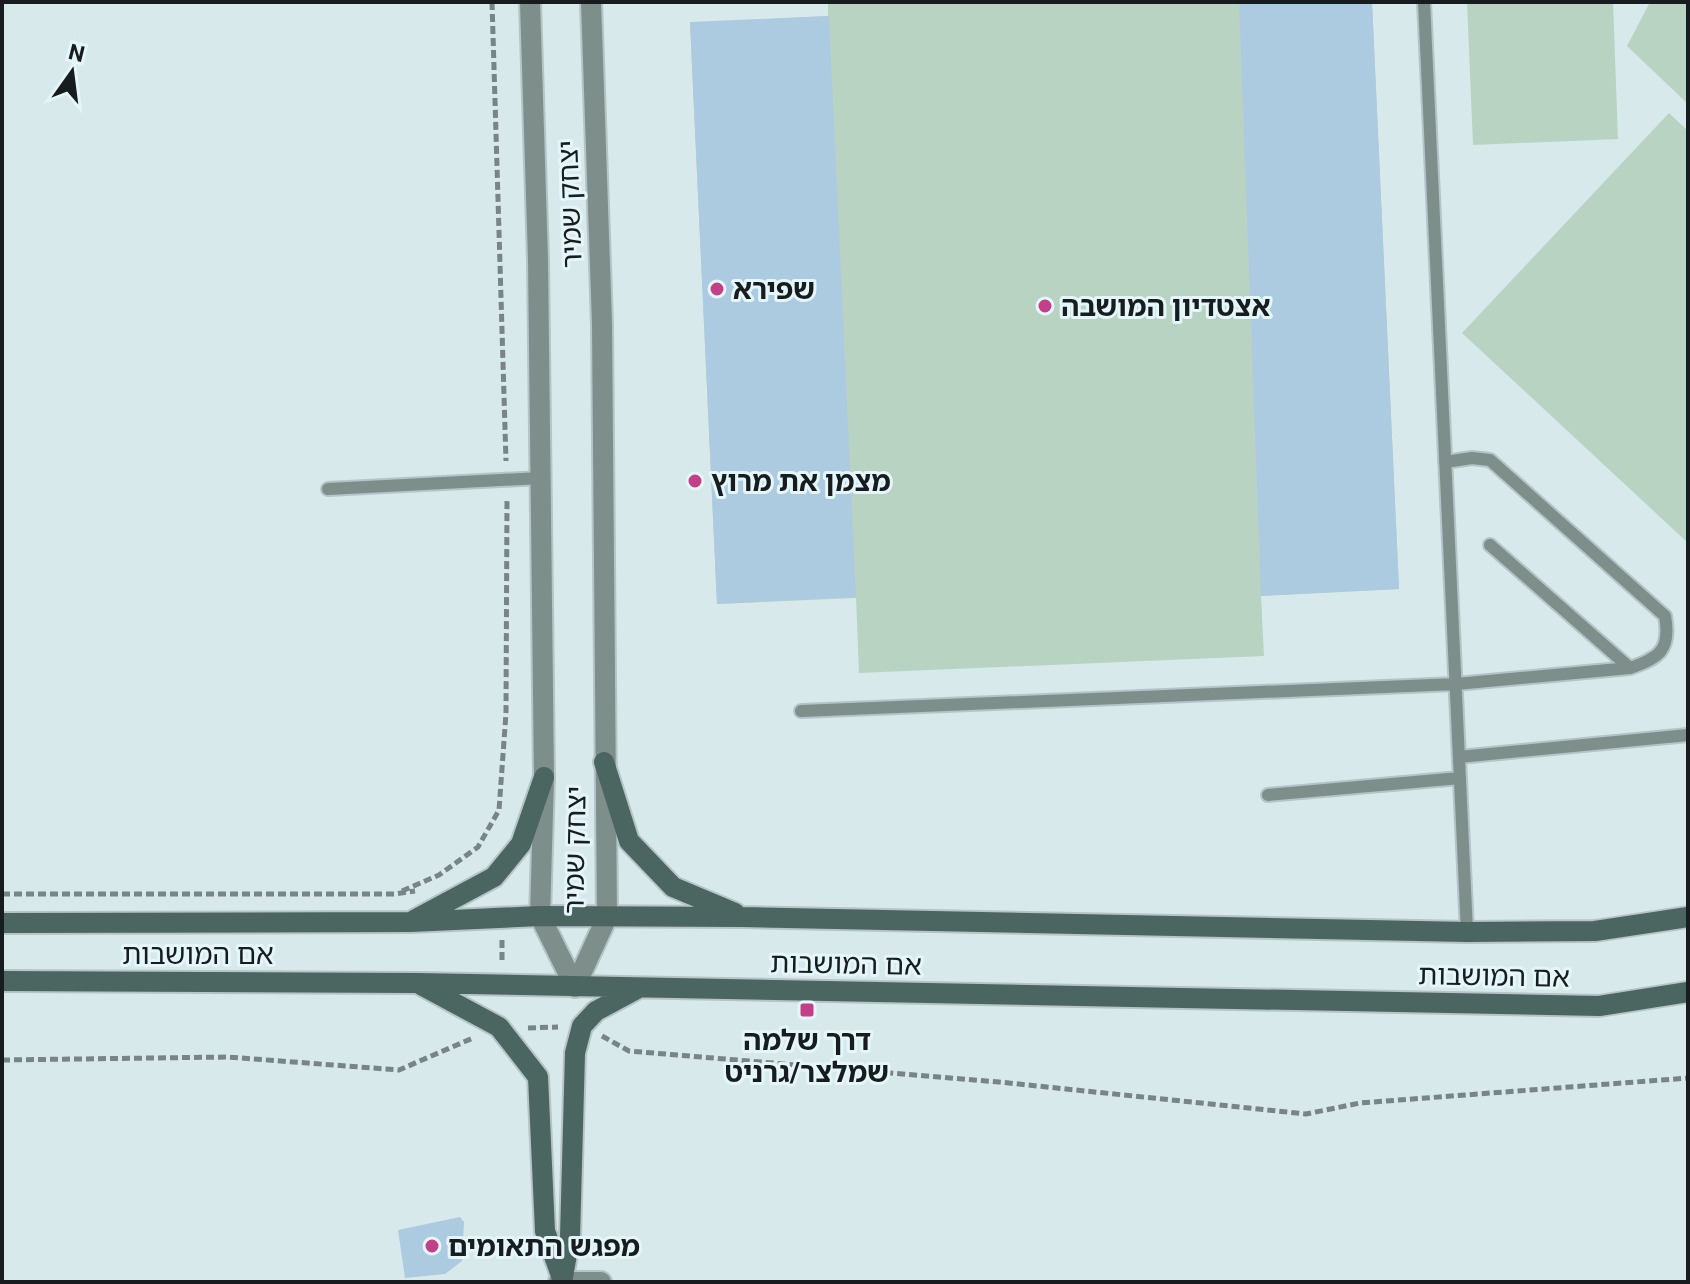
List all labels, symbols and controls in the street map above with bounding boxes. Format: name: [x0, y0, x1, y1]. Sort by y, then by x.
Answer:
north arrow: [32, 32, 112, 112]
text: N: [66, 39, 87, 67]
street label: יצחק שמיר: [551, 139, 589, 269]
place label: שפירא: [733, 273, 815, 306]
marker: שפירא: [708, 280, 726, 298]
place label: אצטדיון המושבה: [1061, 290, 1270, 323]
marker: אצטדיון המושבה: [1036, 297, 1054, 315]
place label: מצמן את מרוץ: [711, 465, 891, 498]
marker: מצמן את מרוץ: [686, 472, 704, 490]
street label: יצחק שמיר: [557, 786, 593, 914]
street label: אם המושבות: [122, 938, 274, 971]
street label: אם המושבות: [770, 946, 922, 982]
street label: אם המושבות: [1418, 958, 1570, 994]
marker: דרך שלמה שמלצר/גרניט: [798, 1001, 816, 1019]
place label: דרך שלמה שמלצר/גרניט: [725, 1024, 889, 1089]
place label: מפגש התאומים: [448, 1230, 640, 1263]
marker: מפגש התאומים: [423, 1237, 441, 1255]

